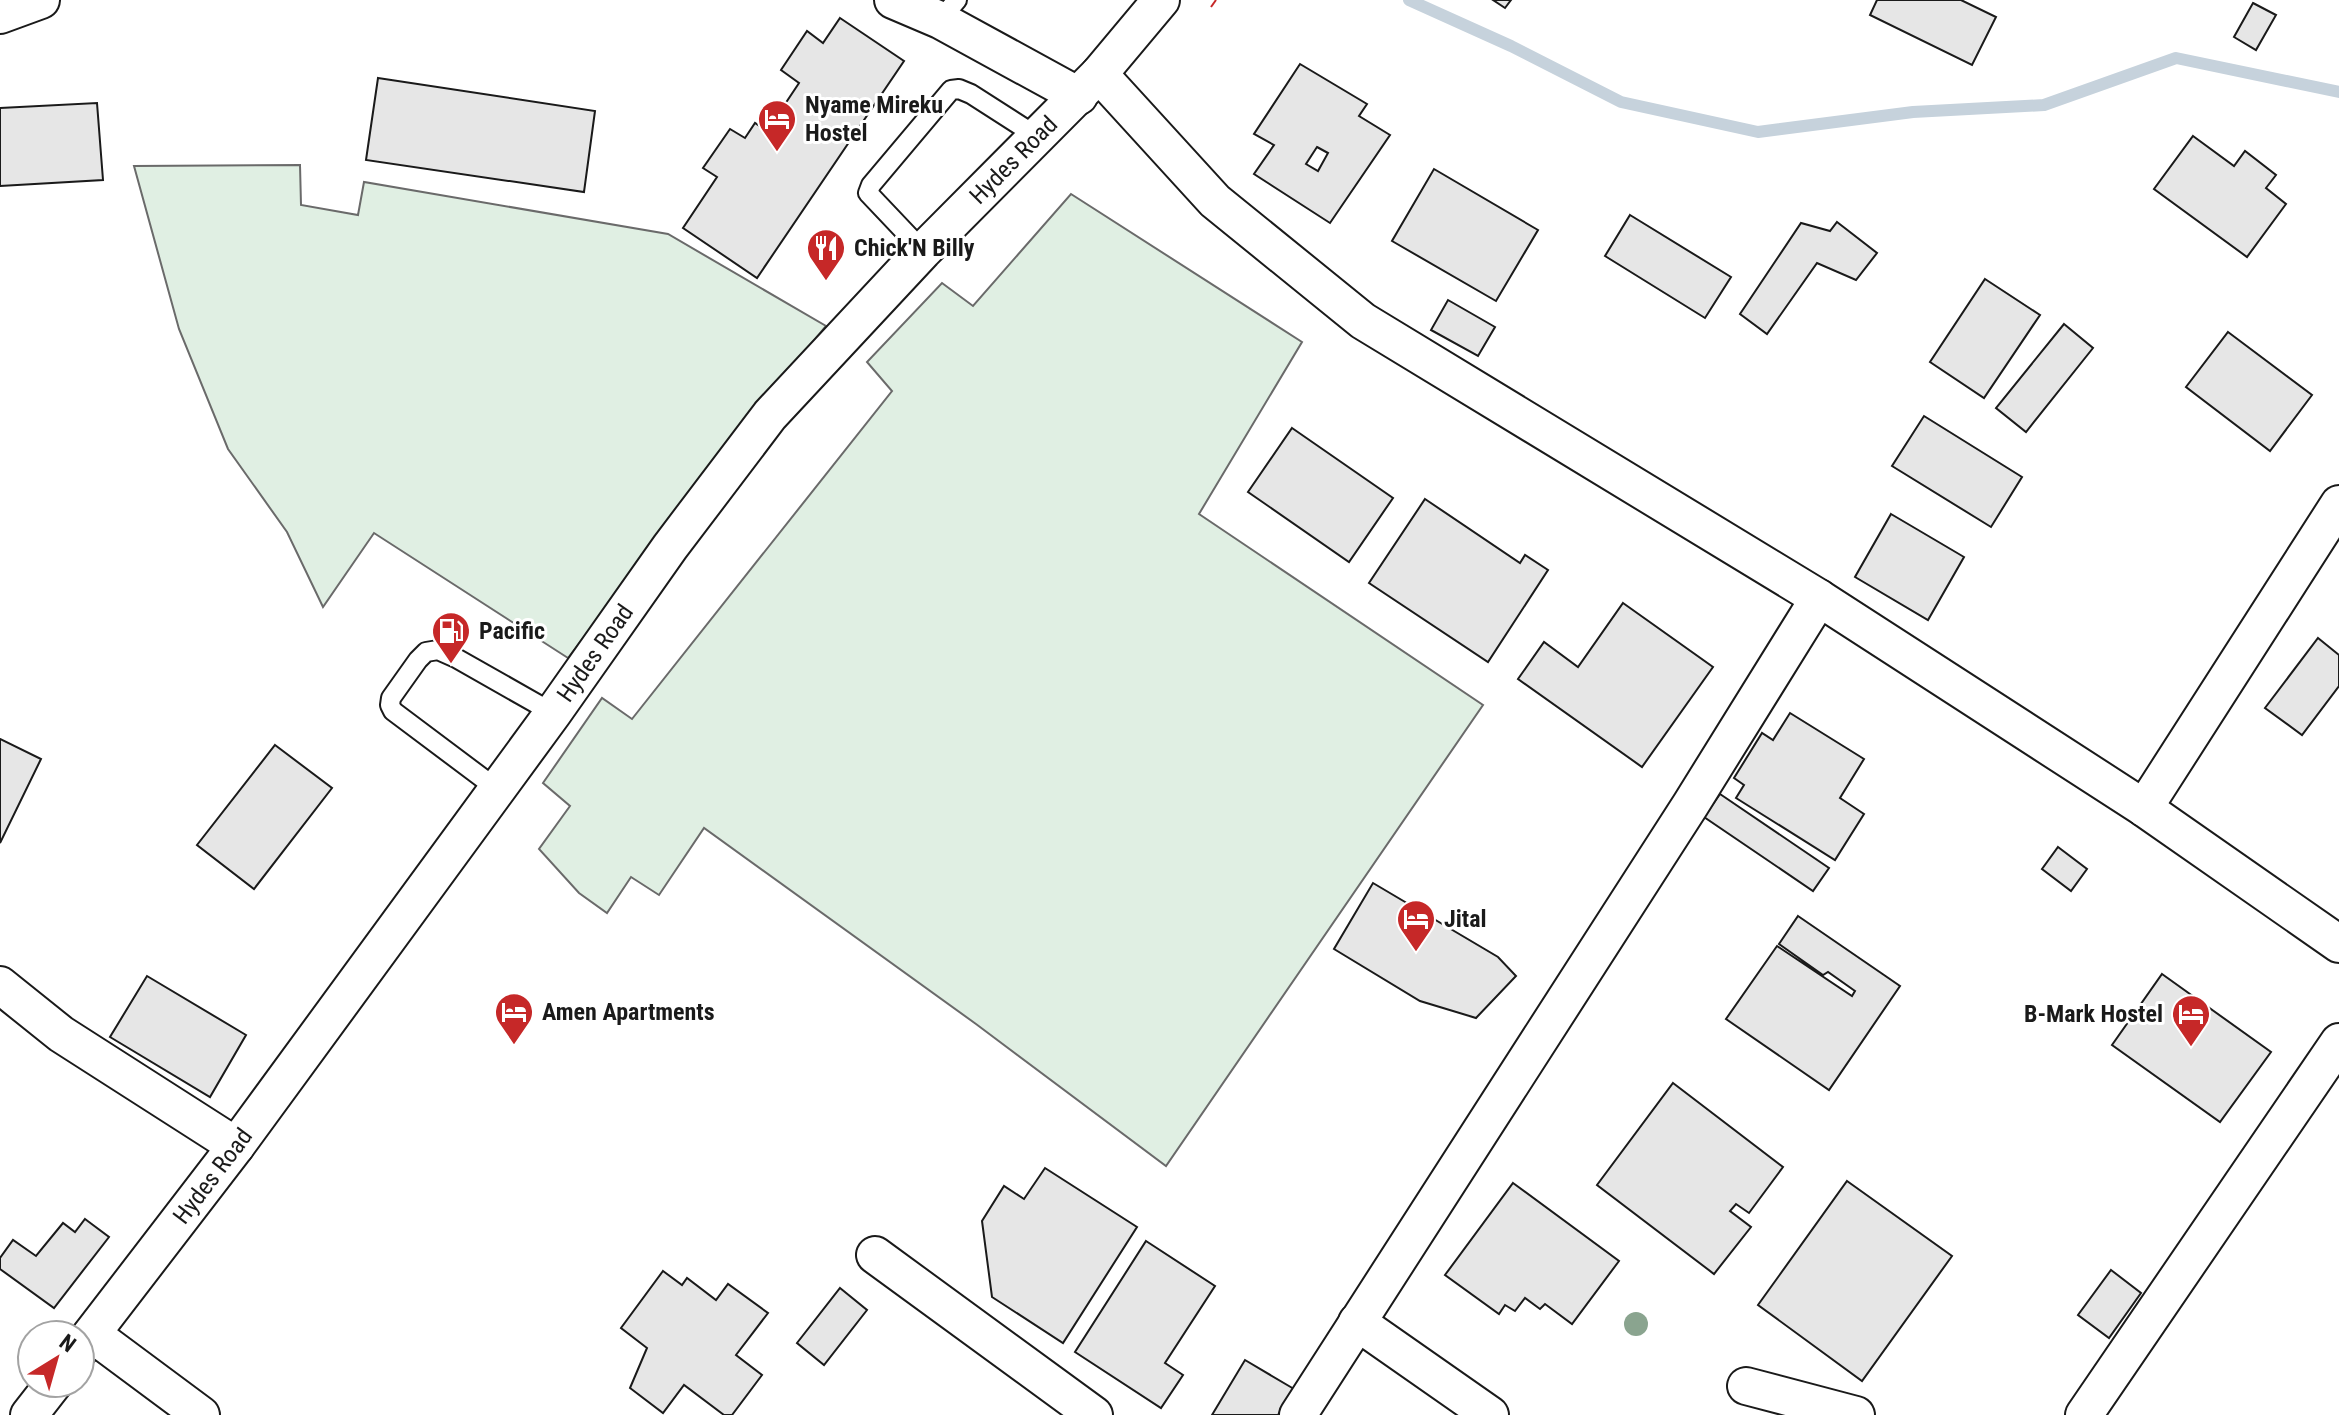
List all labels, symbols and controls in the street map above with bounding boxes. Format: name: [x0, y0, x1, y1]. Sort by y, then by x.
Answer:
place label: Nyame Mireku Hostel: [805, 91, 943, 147]
hotel icon: Nyame Mireku Hostel: [756, 98, 798, 153]
street label: Hydes Road: [964, 110, 1063, 210]
restaurant icon: Chick'N Billy: [805, 227, 847, 282]
place label: Chick'N Billy: [854, 234, 975, 262]
street label: Hydes Road: [551, 599, 639, 707]
fuel station icon: Pacific: [430, 610, 472, 665]
place label: Pacific: [479, 617, 545, 645]
hotel icon: Jital: [1395, 898, 1437, 953]
place label: Jital: [1444, 905, 1487, 933]
hotel icon: Amen Apartments: [493, 991, 535, 1046]
hotel icon: B-Mark Hostel: [2170, 993, 2212, 1048]
place label: Amen Apartments: [542, 998, 715, 1026]
place label: B-Mark Hostel: [2024, 1000, 2163, 1028]
street label: Hydes Road: [167, 1123, 258, 1229]
north arrow: [16, 1319, 96, 1399]
text: N: [55, 1329, 81, 1357]

